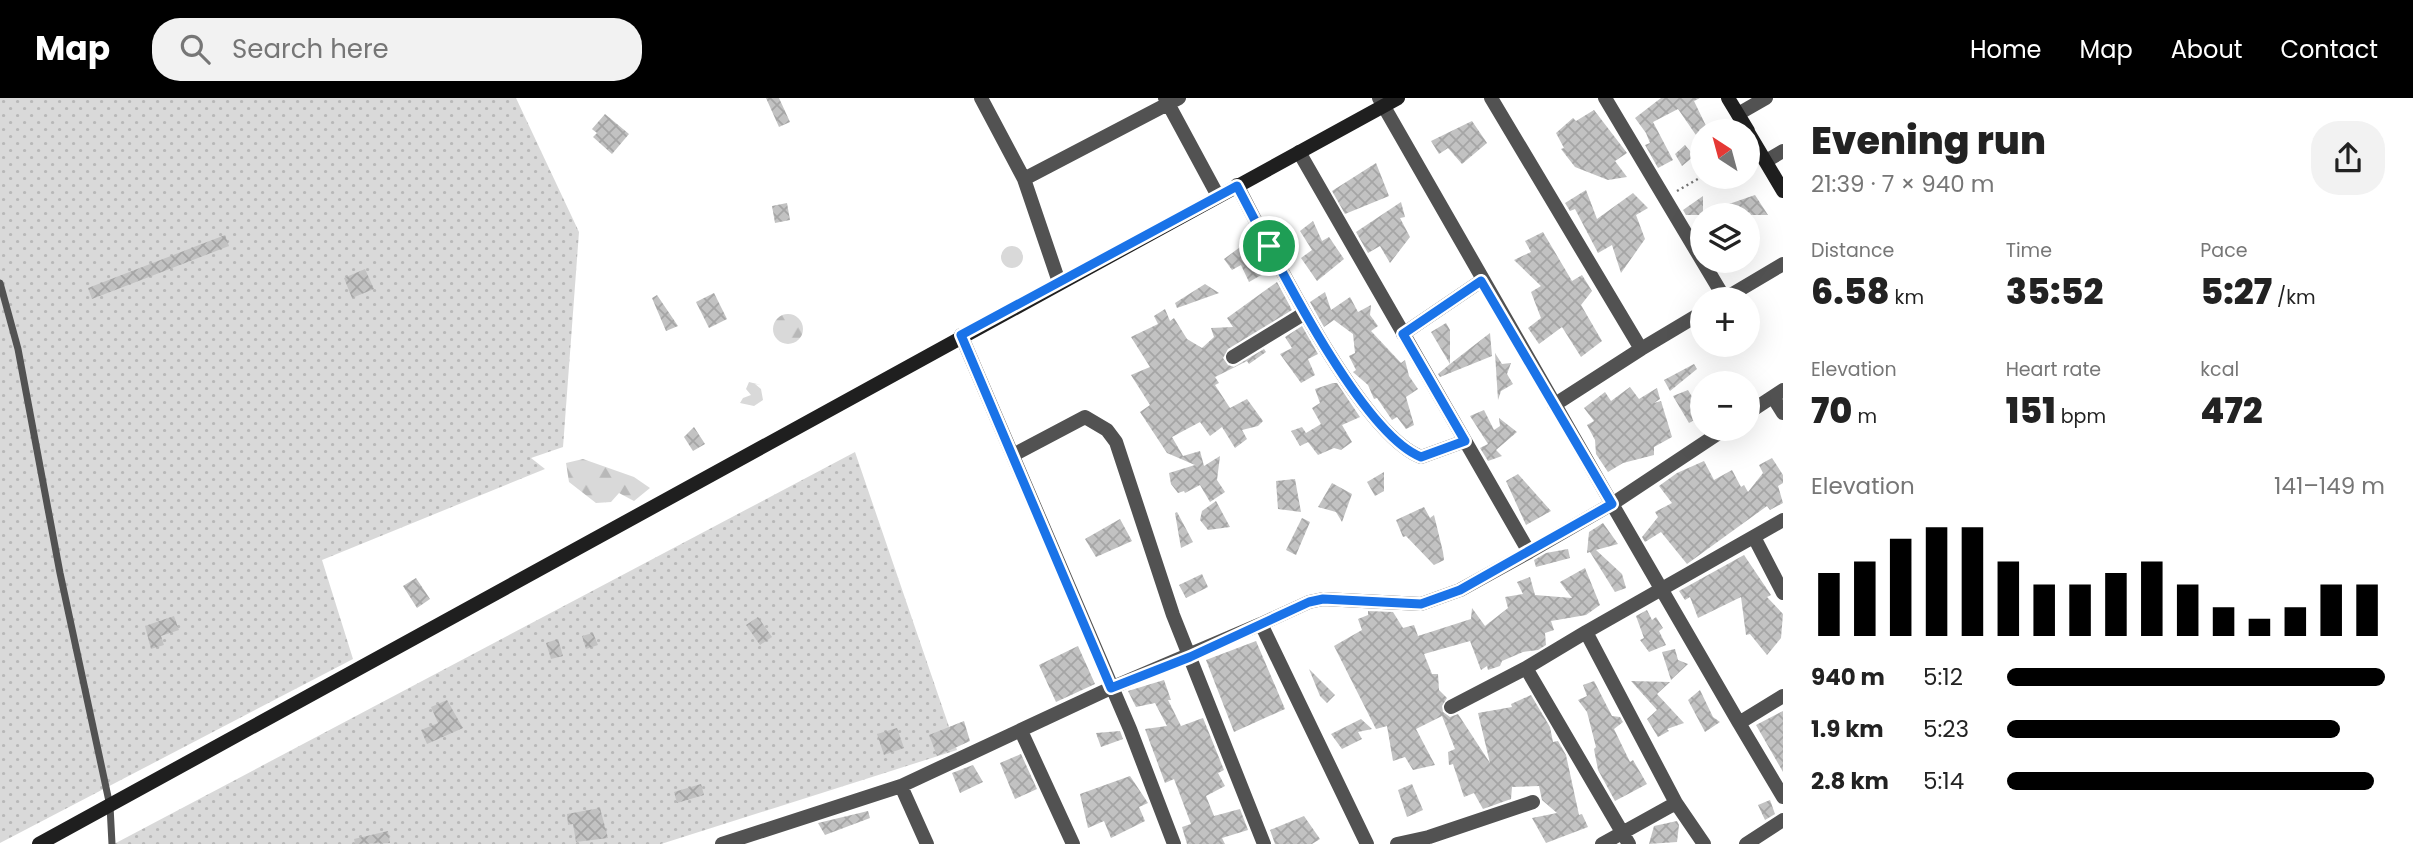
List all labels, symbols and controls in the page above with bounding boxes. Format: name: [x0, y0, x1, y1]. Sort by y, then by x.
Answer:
search box: [152, 18, 642, 81]
text: Map: [35, 25, 110, 72]
icon: search: [176, 30, 214, 68]
text: Search here: [232, 31, 389, 67]
text: Home: [1970, 33, 2042, 66]
text: Map: [2080, 33, 2133, 66]
text: About: [2171, 33, 2242, 66]
text: Contact: [2280, 33, 2378, 66]
text: Evening run: [1811, 114, 2046, 167]
north arrow: [1690, 119, 1760, 189]
map controls: [1690, 119, 1760, 441]
button: share: [2311, 121, 2385, 195]
text: 21:39 · 7 × 940 m: [1811, 168, 1995, 200]
button: layers: [1690, 203, 1760, 273]
pin: [1239, 216, 1299, 276]
icon: arrive: [1250, 227, 1288, 265]
text: Distance: [1811, 237, 1894, 264]
text: Time: [2006, 237, 2052, 264]
text: Pace: [2200, 237, 2248, 264]
text: 6.58: [1811, 267, 1890, 316]
text: 35:52: [2006, 267, 2103, 316]
text: 5:27: [2200, 267, 2272, 316]
text: km: [1890, 284, 1924, 311]
text: /km: [2272, 284, 2316, 311]
button: +: [1690, 287, 1760, 357]
text: Elevation: [1811, 356, 1897, 383]
text: Heart rate: [2006, 356, 2101, 383]
text: kcal: [2200, 356, 2239, 383]
button: −: [1690, 371, 1760, 441]
text: 70: [1811, 386, 1852, 435]
text: 151: [2006, 386, 2056, 435]
text: 472: [2200, 386, 2263, 435]
text: m: [1852, 403, 1877, 430]
text: bpm: [2056, 403, 2106, 430]
text: Elevation: [1811, 470, 1915, 502]
text: 141–149 m: [2274, 470, 2385, 502]
text: 940 m: [1811, 661, 1885, 693]
text: 5:12: [1923, 661, 1963, 693]
text: 1.9 km: [1811, 713, 1884, 745]
text: 5:23: [1923, 713, 1969, 745]
text: 2.8 km: [1811, 765, 1889, 797]
text: 5:14: [1923, 765, 1964, 797]

